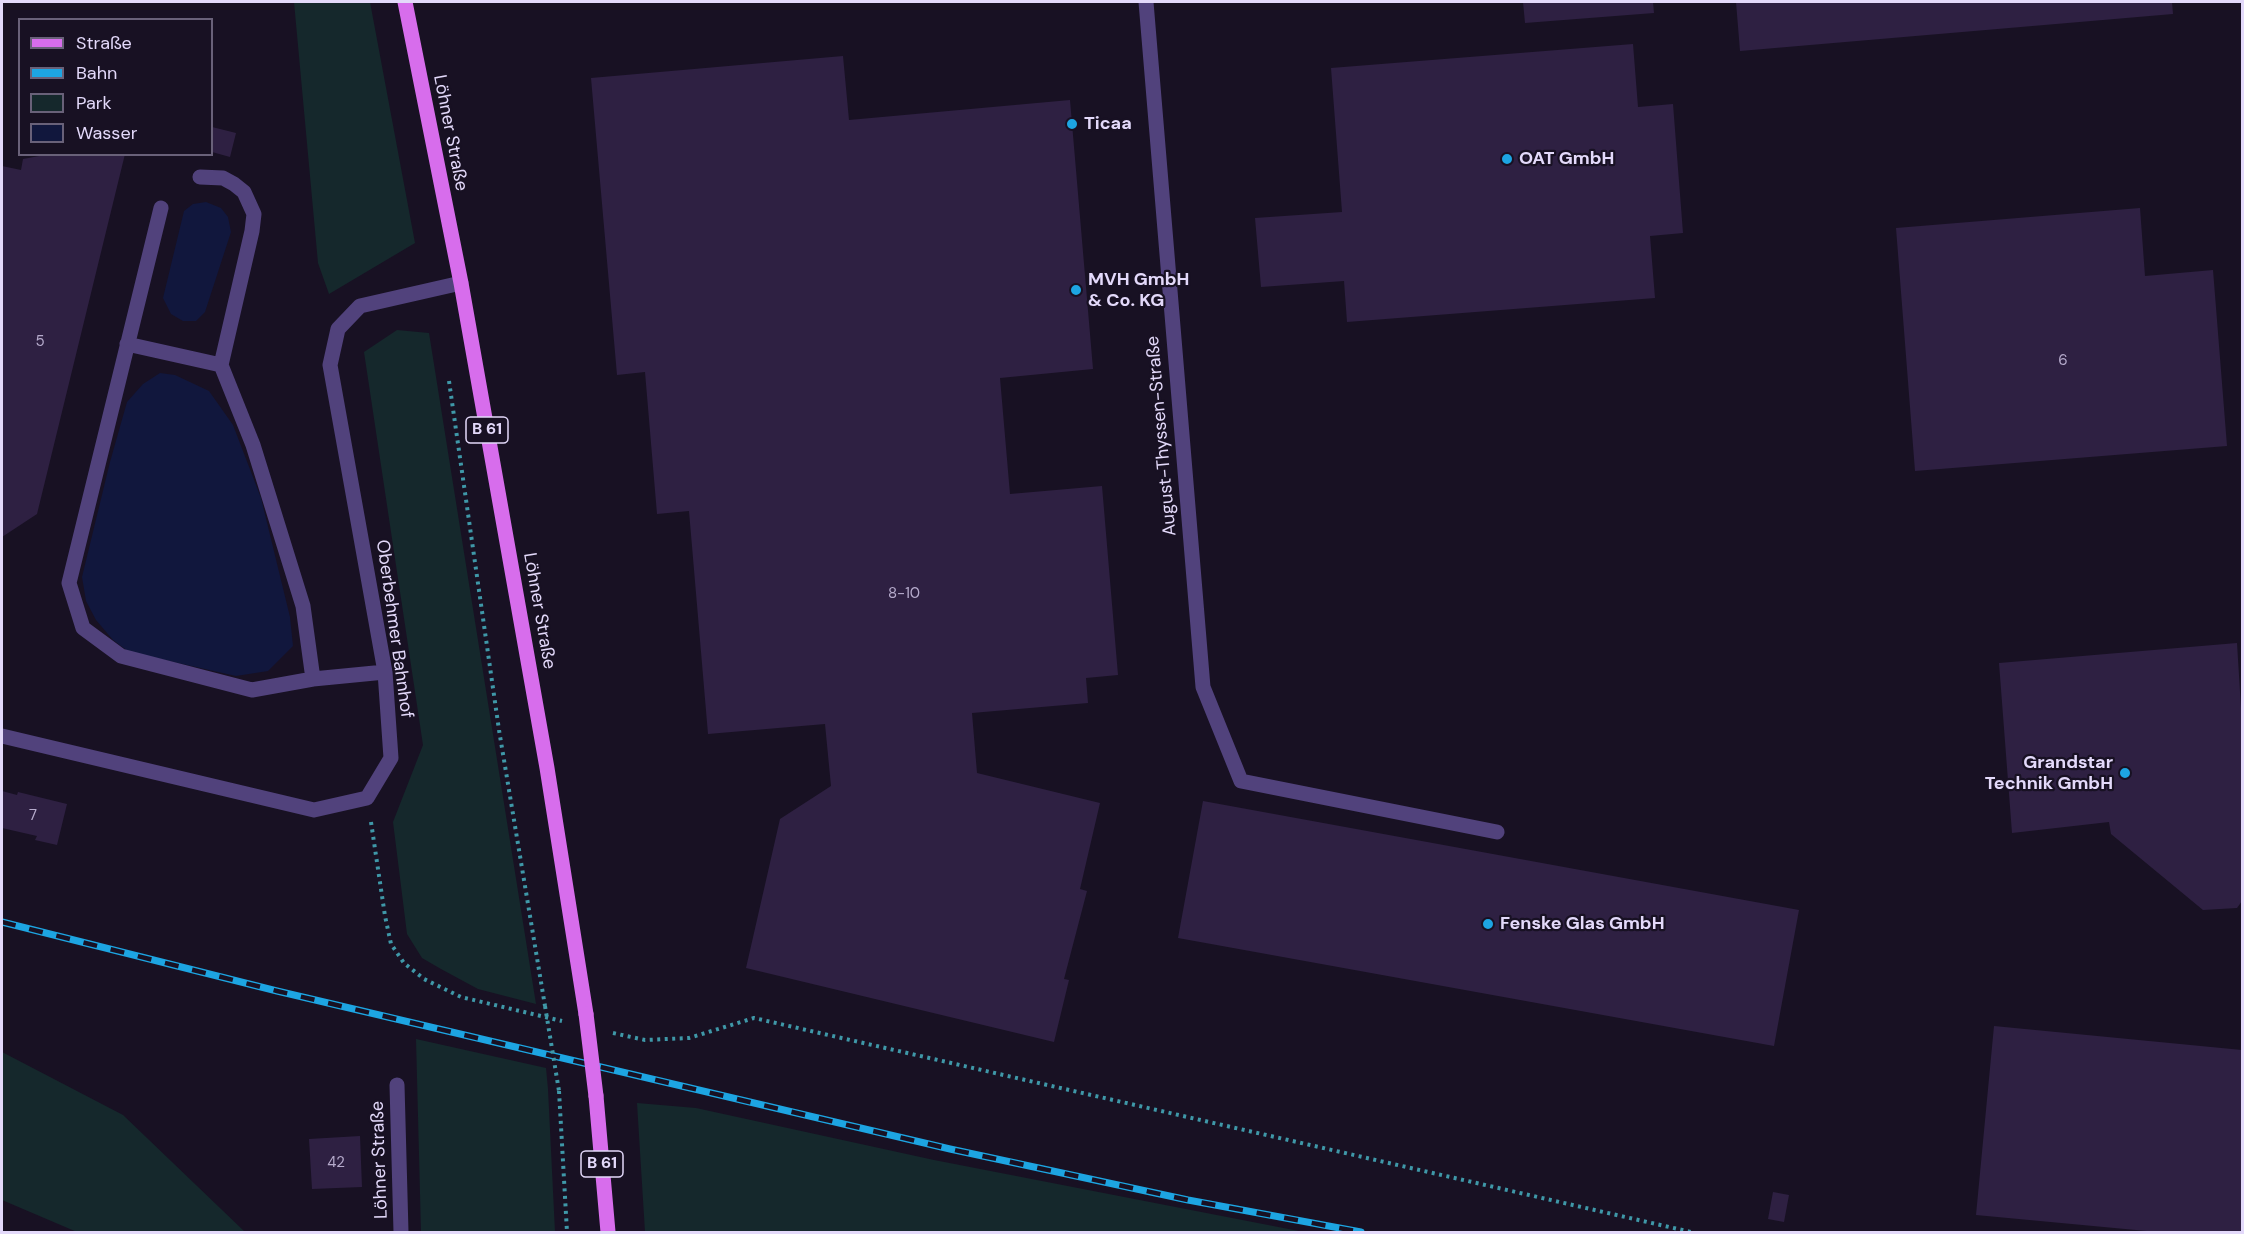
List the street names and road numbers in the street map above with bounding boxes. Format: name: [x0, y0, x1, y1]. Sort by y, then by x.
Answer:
street label: Löhner Straße: [428, 73, 472, 193]
street label: August-Thyssen-Straße: [1142, 335, 1182, 537]
road number: B 61: [466, 417, 508, 443]
street label: Oberbehmer Bahnhof: [371, 538, 417, 720]
street label: Löhner Straße: [518, 551, 560, 671]
street label: Löhner Straße: [367, 1101, 393, 1219]
road number: B 61: [581, 1151, 623, 1177]

